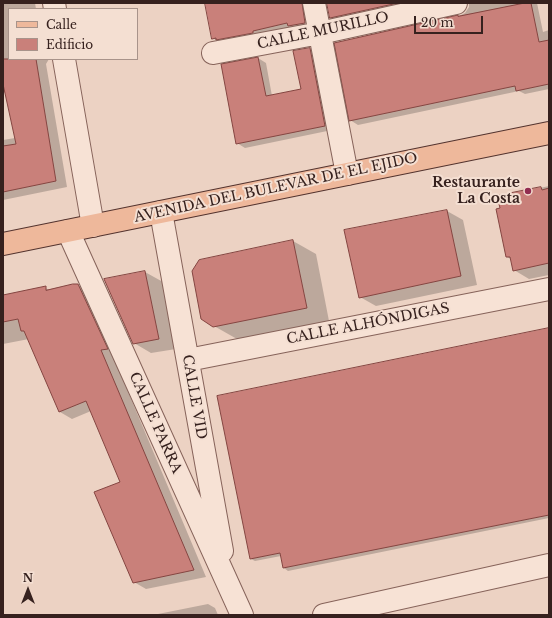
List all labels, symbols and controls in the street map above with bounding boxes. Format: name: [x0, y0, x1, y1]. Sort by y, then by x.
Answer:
legend: [8, 8, 138, 60]
scale bar: [416, 8, 485, 34]
street label: CALLE MURILLO: [256, 9, 390, 53]
text: 20 m: [421, 15, 453, 30]
text: Calle: [46, 17, 77, 32]
text: Edificio: [46, 37, 93, 52]
street label: AVENIDA DEL BULEVAR DE EL EJIDO: [133, 150, 419, 226]
place label: Restaurante La Costa: [432, 175, 520, 208]
marker: Restaurante La Costa: [523, 186, 533, 196]
street label: CALLE ALHÓNDIGAS: [285, 300, 451, 348]
street label: CALLE VID: [178, 353, 210, 441]
street label: CALLE PARRA: [125, 370, 185, 476]
north arrow: [8, 570, 48, 610]
text: N: [23, 571, 33, 585]

